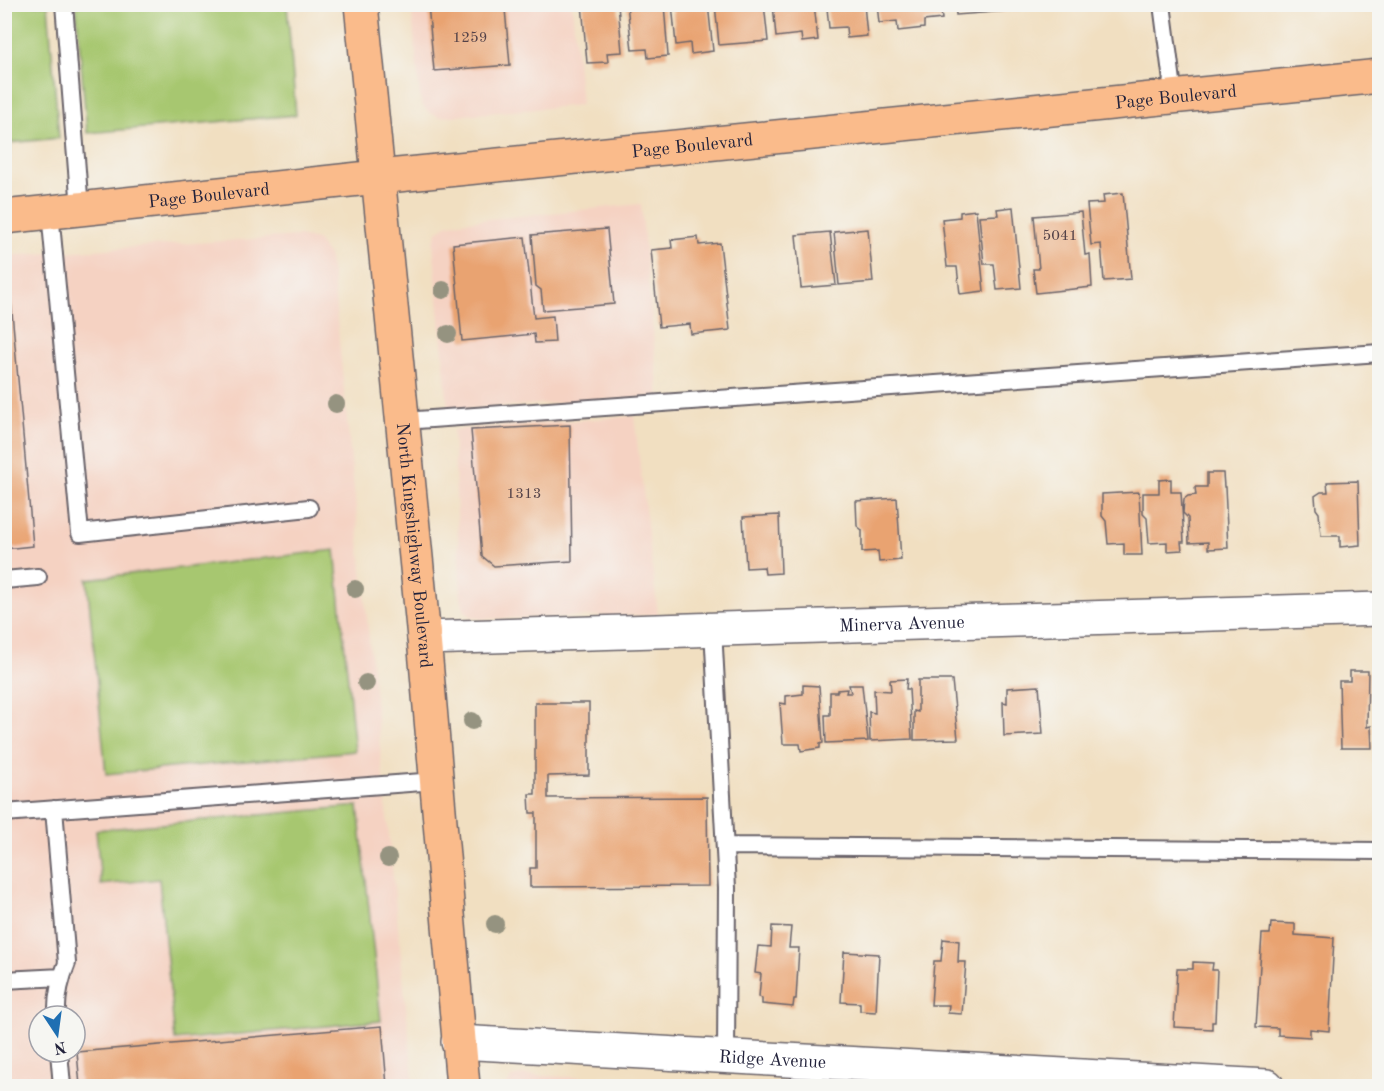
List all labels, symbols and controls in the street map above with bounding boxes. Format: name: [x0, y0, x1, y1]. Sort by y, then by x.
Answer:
house number: 1259: [453, 31, 487, 46]
street label: Page Boulevard: [1114, 82, 1238, 113]
street label: Page Boulevard: [631, 131, 754, 161]
street label: Page Boulevard: [147, 181, 271, 212]
house number: 5041: [1043, 229, 1077, 244]
street label: North Kingshighway Boulevard: [393, 422, 435, 669]
house number: 1313: [507, 487, 541, 502]
street label: Minerva Avenue: [839, 614, 965, 635]
north arrow: [27, 1004, 87, 1064]
text: N: [51, 1037, 68, 1056]
street label: Ridge Avenue: [718, 1048, 827, 1072]

